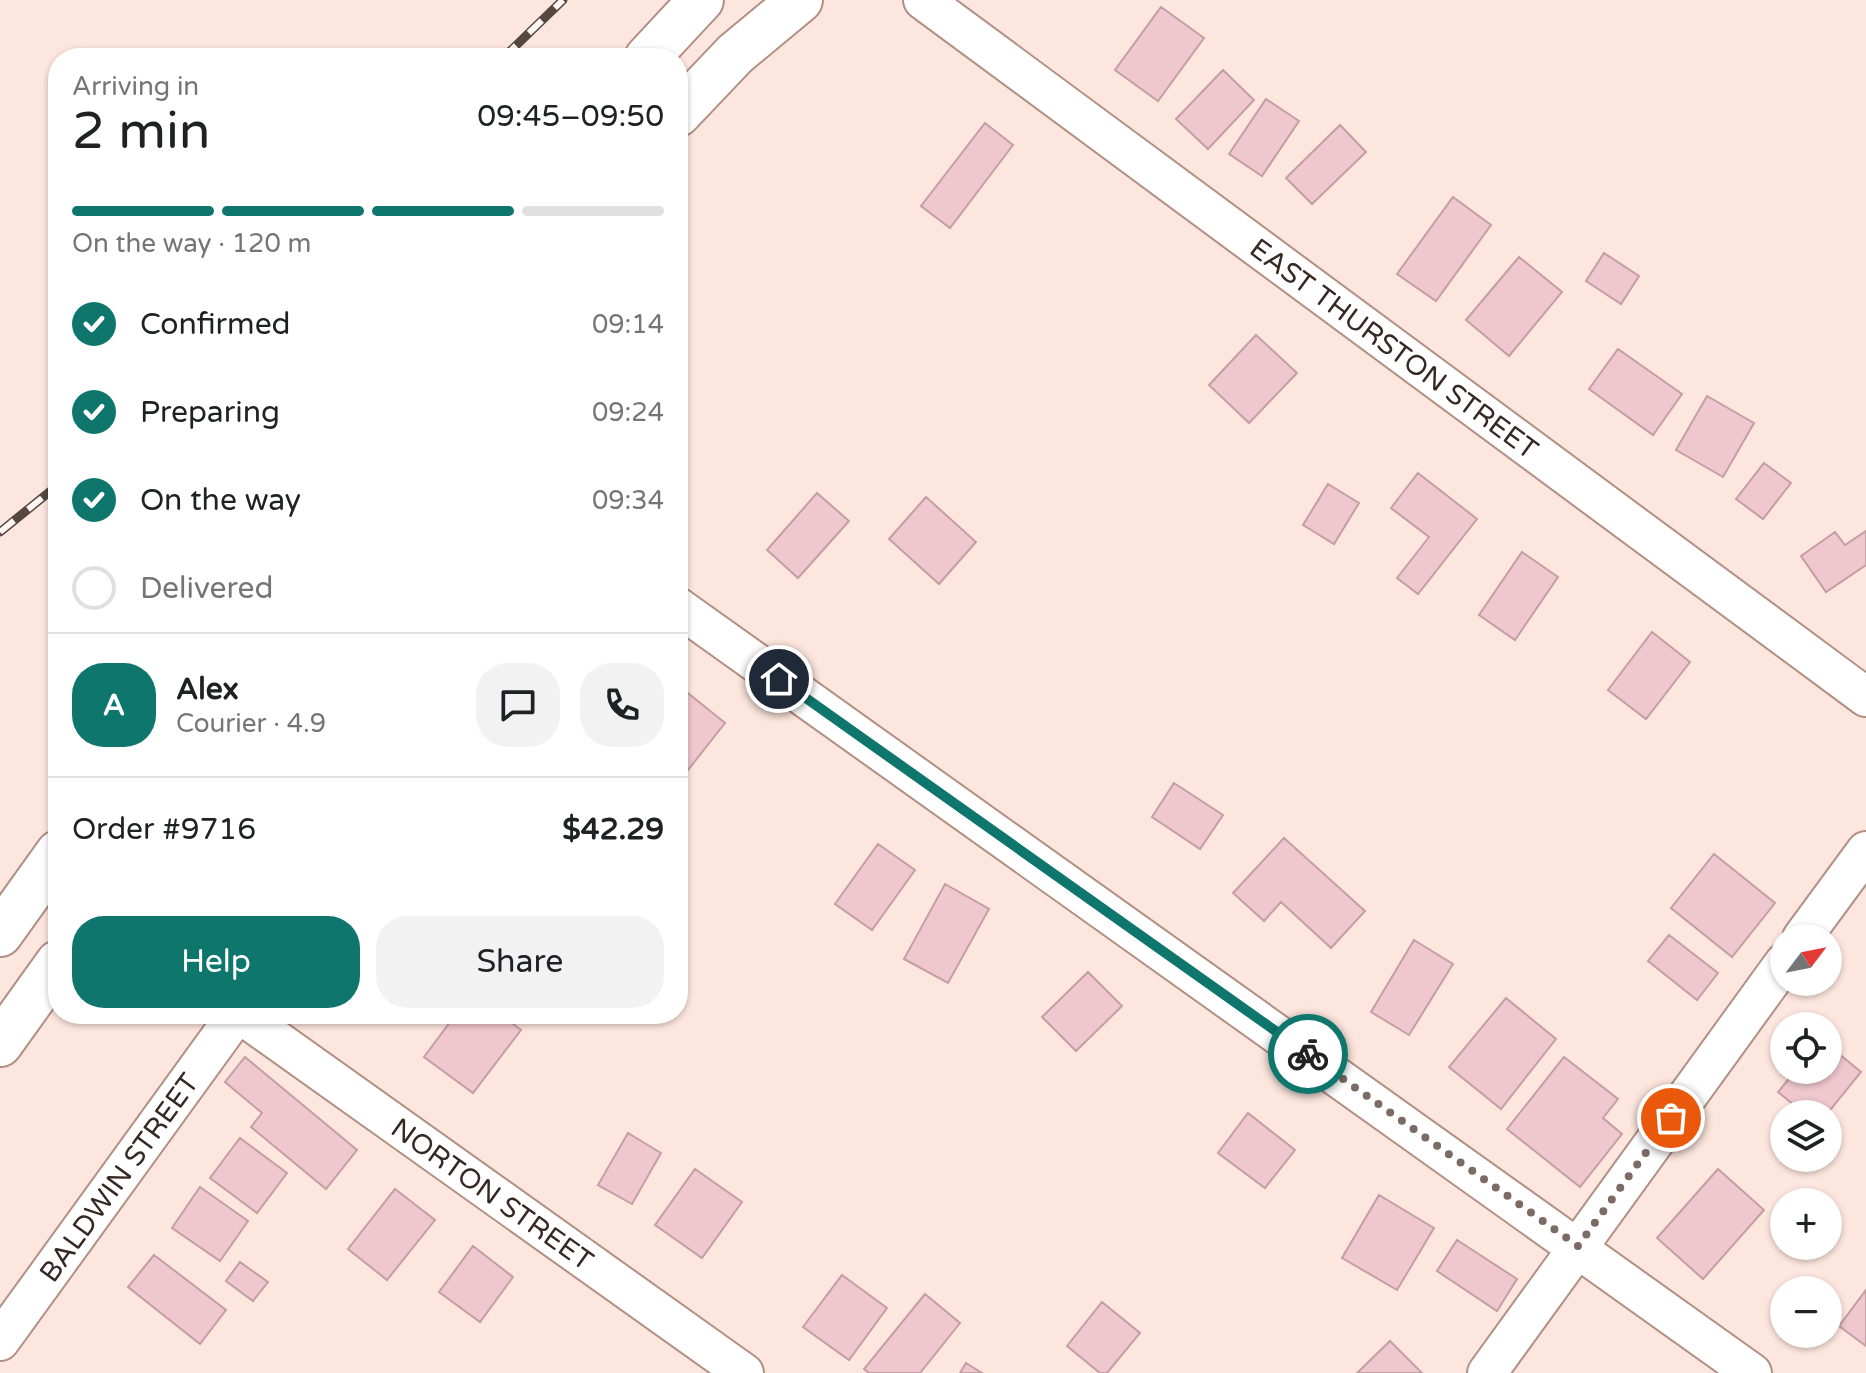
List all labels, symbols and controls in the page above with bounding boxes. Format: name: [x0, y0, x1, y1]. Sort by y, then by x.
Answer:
text: Arriving in: [72, 71, 199, 102]
text: 09:45–09:50: [477, 98, 664, 135]
text: 2 min: [72, 100, 211, 163]
text: On the way · 120 m: [72, 228, 311, 259]
street label: EAST THURSTON STREET: [1243, 231, 1544, 467]
icon: check: [72, 302, 116, 346]
text: Confirmed: [140, 306, 291, 343]
text: 09:14: [592, 309, 664, 340]
icon: check: [72, 390, 116, 434]
text: Preparing: [140, 394, 280, 431]
text: 09:24: [592, 397, 664, 428]
icon: check: [72, 478, 116, 522]
text: On the way: [140, 482, 301, 519]
text: 09:34: [592, 485, 664, 516]
text: Delivered: [140, 570, 274, 607]
pin: [745, 645, 813, 713]
icon: home: [757, 657, 801, 701]
button: chat: [476, 663, 560, 747]
button: phone: [580, 663, 664, 747]
text: Alex: [176, 671, 239, 708]
text: A: [103, 687, 125, 724]
text: Courier · 4.9: [176, 708, 326, 739]
text: Order #9716: [72, 811, 256, 848]
text: $42.29: [562, 811, 664, 848]
button: Help: [72, 916, 360, 1008]
button: Share: [376, 916, 664, 1008]
north arrow: [1770, 924, 1842, 996]
map controls: [1770, 924, 1842, 1348]
button: locate: [1770, 1012, 1842, 1084]
courier: [1268, 1014, 1348, 1094]
icon: bike: [1286, 1032, 1330, 1076]
street label: BALDWIN STREET: [32, 1067, 206, 1289]
pin: [1637, 1084, 1705, 1152]
icon: bag: [1649, 1096, 1693, 1140]
button: layers: [1770, 1100, 1842, 1172]
street label: NORTON STREET: [384, 1111, 600, 1278]
button: +: [1770, 1188, 1842, 1260]
button: −: [1770, 1276, 1842, 1348]

